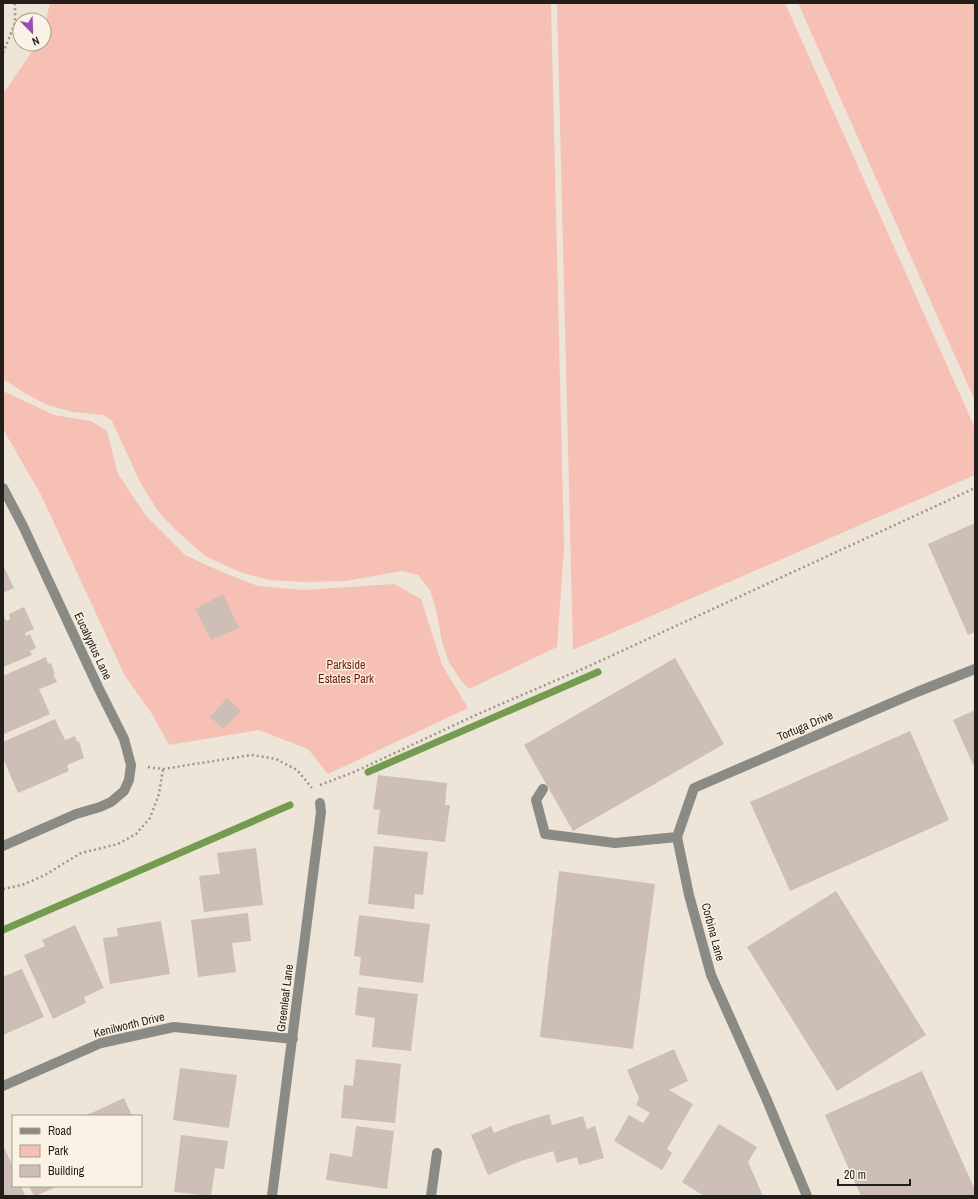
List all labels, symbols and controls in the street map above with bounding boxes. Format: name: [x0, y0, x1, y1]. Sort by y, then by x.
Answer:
north arrow: [12, 12, 52, 52]
text: N: [30, 33, 42, 49]
street label: Eucalyptus Lane: [70, 610, 116, 682]
park label: Parkside Estates Park: [318, 657, 374, 687]
street label: Tortuga Drive: [775, 707, 835, 745]
street label: Corbina Lane: [698, 901, 728, 963]
street label: Greenleaf Lane: [273, 963, 297, 1033]
street label: Kenilworth Drive: [92, 1008, 166, 1042]
legend: [12, 1115, 142, 1187]
text: Road: [48, 1123, 72, 1139]
text: Park: [48, 1143, 68, 1159]
scale bar: [838, 1161, 910, 1187]
text: Building: [48, 1163, 85, 1179]
text: 20 m: [844, 1167, 866, 1183]

